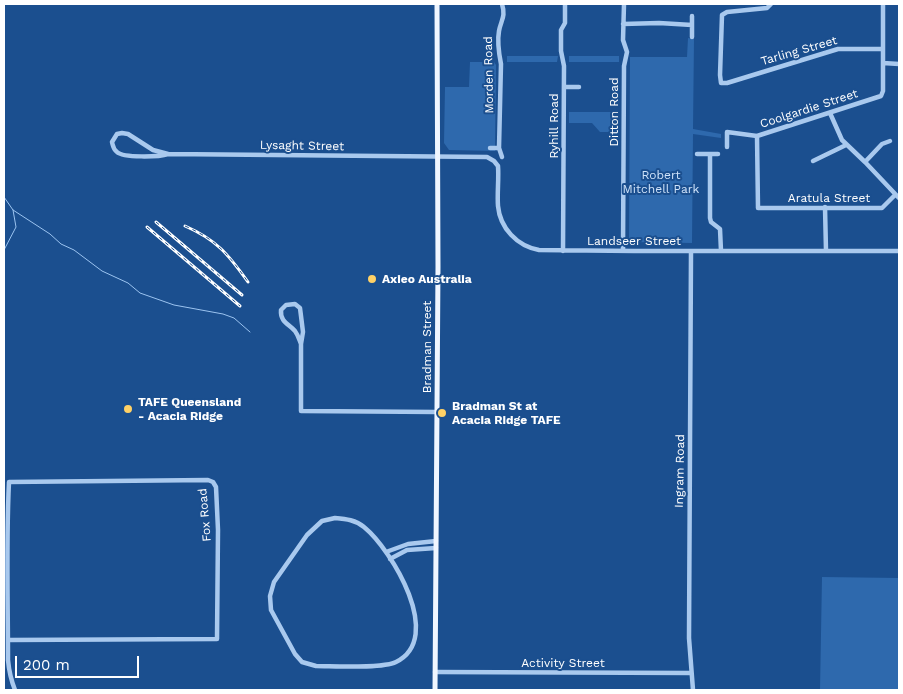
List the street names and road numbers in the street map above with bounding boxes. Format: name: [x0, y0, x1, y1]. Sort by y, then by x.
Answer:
street label: Tarling Street: [759, 33, 839, 69]
street label: Morden Road: [481, 36, 497, 114]
street label: Ditton Road: [607, 77, 621, 147]
street label: Coolgardie Street: [758, 86, 860, 132]
street label: Ryhill Road: [547, 93, 561, 159]
street label: Lysaght Street: [260, 138, 344, 154]
street label: Aratula Street: [788, 191, 870, 205]
street label: Landseer Street: [587, 234, 681, 248]
street label: Bradman Street: [420, 301, 434, 393]
street label: Ingram Road: [672, 434, 688, 508]
street label: Fox Road: [196, 488, 214, 542]
street label: Activity Street: [521, 656, 605, 670]

